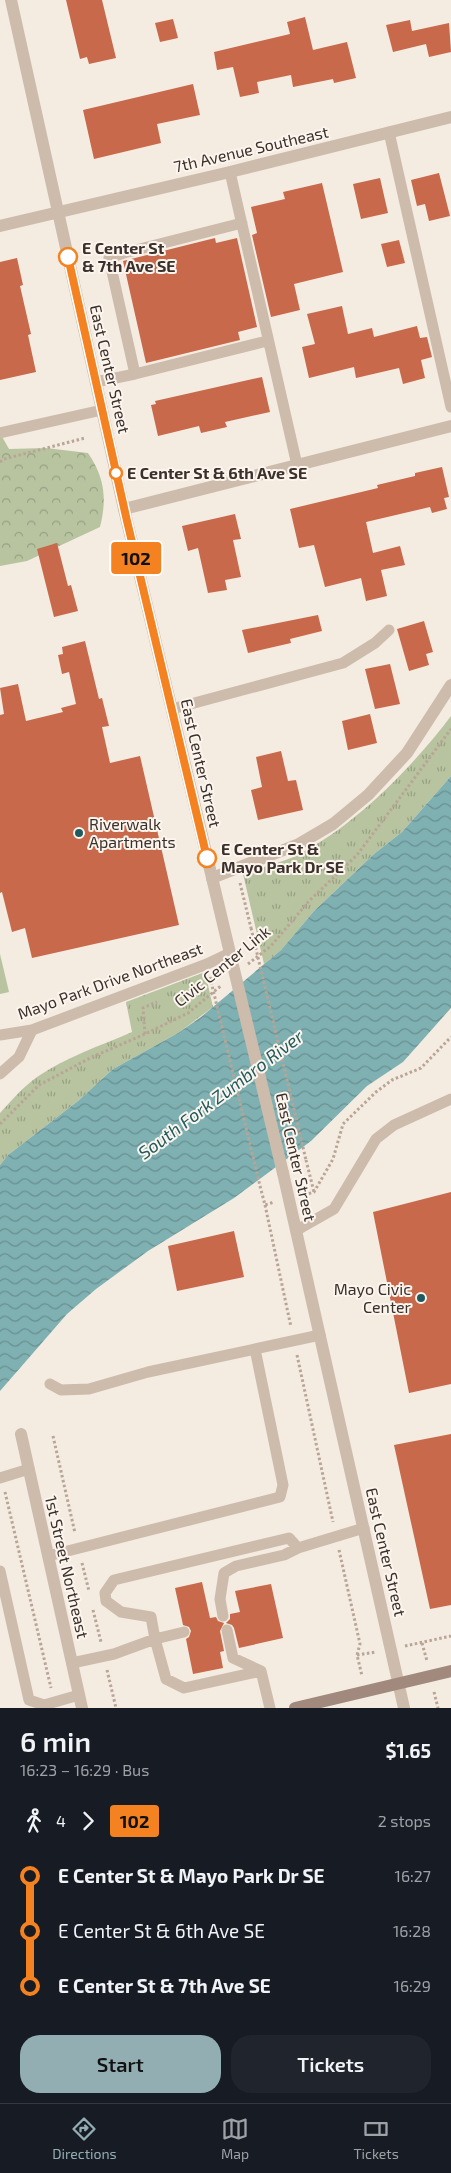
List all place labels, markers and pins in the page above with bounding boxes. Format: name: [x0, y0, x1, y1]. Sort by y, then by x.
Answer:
place label: E Center St & 7th Ave SE: [82, 238, 176, 275]
marker: E Center St & 7th Ave SE: [58, 247, 78, 267]
place label: E Center St & 6th Ave SE: [127, 463, 307, 482]
marker: E Center St & 6th Ave SE: [109, 466, 123, 480]
place label: Riverwalk Apartments: [89, 814, 176, 851]
marker: Riverwalk Apartments: [73, 827, 85, 839]
place label: E Center St & Mayo Park Dr SE: [221, 839, 344, 877]
marker: E Center St & Mayo Park Dr SE: [197, 848, 217, 868]
place label: Mayo Civic Center: [334, 1279, 412, 1316]
marker: Mayo Civic Center: [415, 1292, 427, 1304]

